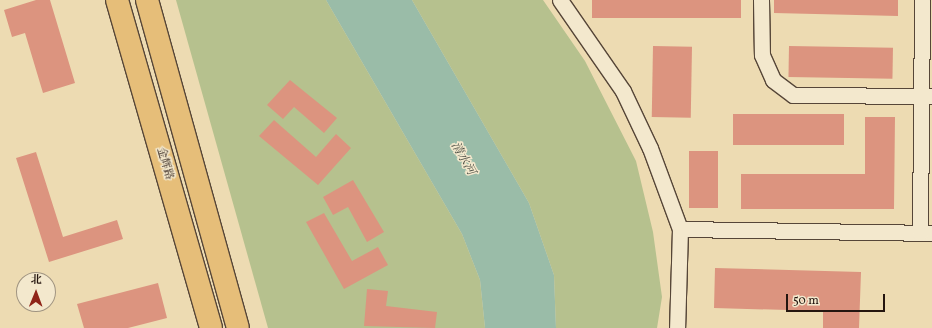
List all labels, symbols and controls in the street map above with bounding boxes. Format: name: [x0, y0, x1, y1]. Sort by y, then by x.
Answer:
water label: 清水河: [447, 140, 477, 178]
street label: 金辉路: [153, 146, 175, 182]
north arrow: [16, 272, 56, 312]
text: 北: [31, 273, 42, 288]
scale bar: [788, 286, 887, 312]
text: 50 m: [793, 293, 819, 309]

